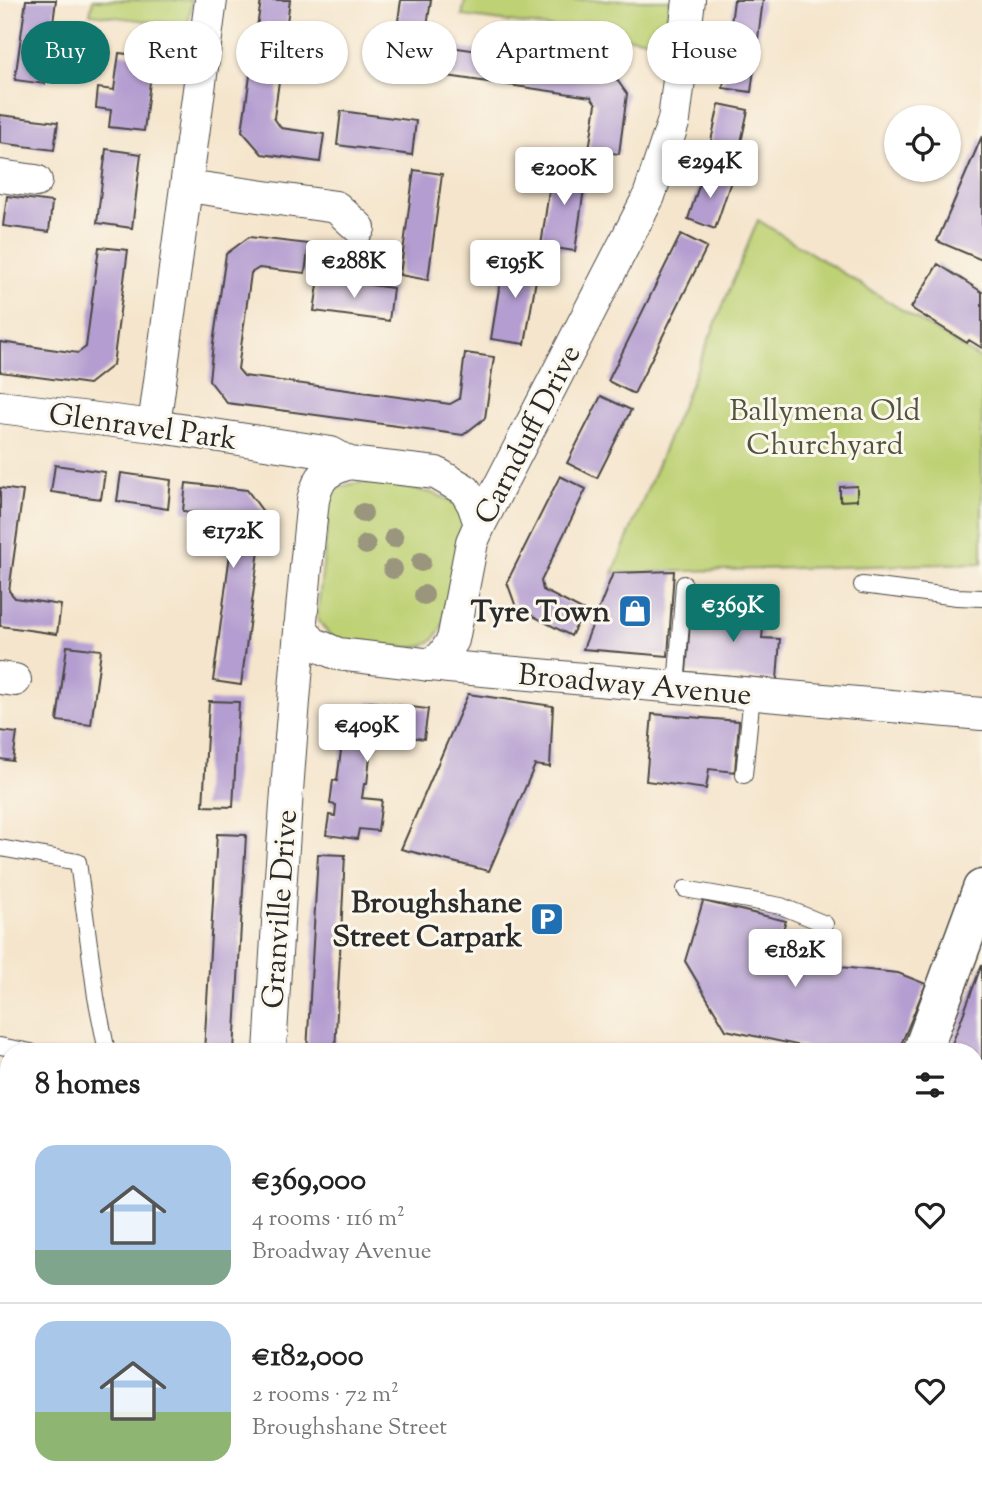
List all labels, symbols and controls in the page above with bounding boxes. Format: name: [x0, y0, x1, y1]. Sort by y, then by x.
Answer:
chip: Buy: [21, 21, 110, 84]
chip: Rent: [124, 21, 222, 84]
chip: Filters: [236, 21, 348, 84]
chip: New: [362, 21, 457, 84]
chip: Apartment: [471, 21, 633, 84]
chip: House: [647, 21, 761, 84]
map controls: [884, 105, 961, 182]
button: locate: [884, 105, 961, 182]
pin: €294K: [661, 140, 759, 200]
text: €294K: [678, 146, 742, 179]
pin: €200K: [515, 148, 613, 207]
text: €200K: [531, 153, 597, 186]
pin: €288K: [305, 240, 403, 300]
pin: €195K: [466, 240, 564, 300]
text: €288K: [322, 246, 386, 279]
text: €195K: [486, 246, 544, 279]
street label: Carnduff Drive: [465, 338, 593, 532]
park label: Ballymena Old Churchyard: [729, 391, 921, 468]
street label: Glenravel Park: [46, 394, 239, 463]
pin: €172K: [184, 510, 282, 570]
text: €172K: [203, 516, 263, 549]
pin: €369K: [684, 584, 782, 644]
text: €369K: [702, 590, 764, 623]
place label: Tyre Town: [471, 592, 610, 635]
shop icon: Tyre Town: [616, 592, 654, 630]
street label: Broadway Avenue: [516, 655, 753, 718]
pin: €409K: [318, 704, 416, 764]
text: €409K: [335, 710, 399, 743]
street label: Granville Drive: [253, 808, 310, 1010]
place label: Broughshane Street Carpark: [332, 883, 523, 960]
parking icon: Broughshane Street Carpark: [528, 900, 566, 938]
pin: €182K: [746, 930, 844, 989]
text: €182K: [765, 935, 825, 968]
text: 8 homes: [35, 1064, 140, 1107]
icon: filters: [911, 1066, 949, 1104]
text: €369,000: [252, 1160, 366, 1203]
icon: home: [91, 1173, 175, 1257]
icon: heart: [911, 1196, 949, 1234]
text: 4 rooms · 116 m²: [252, 1203, 405, 1236]
text: Broadway Avenue: [252, 1236, 431, 1269]
text: €182,000: [252, 1336, 364, 1379]
icon: home: [91, 1349, 175, 1433]
icon: heart: [911, 1372, 949, 1410]
text: 2 rooms · 72 m²: [252, 1379, 399, 1412]
text: Broughshane Street: [252, 1412, 447, 1445]

